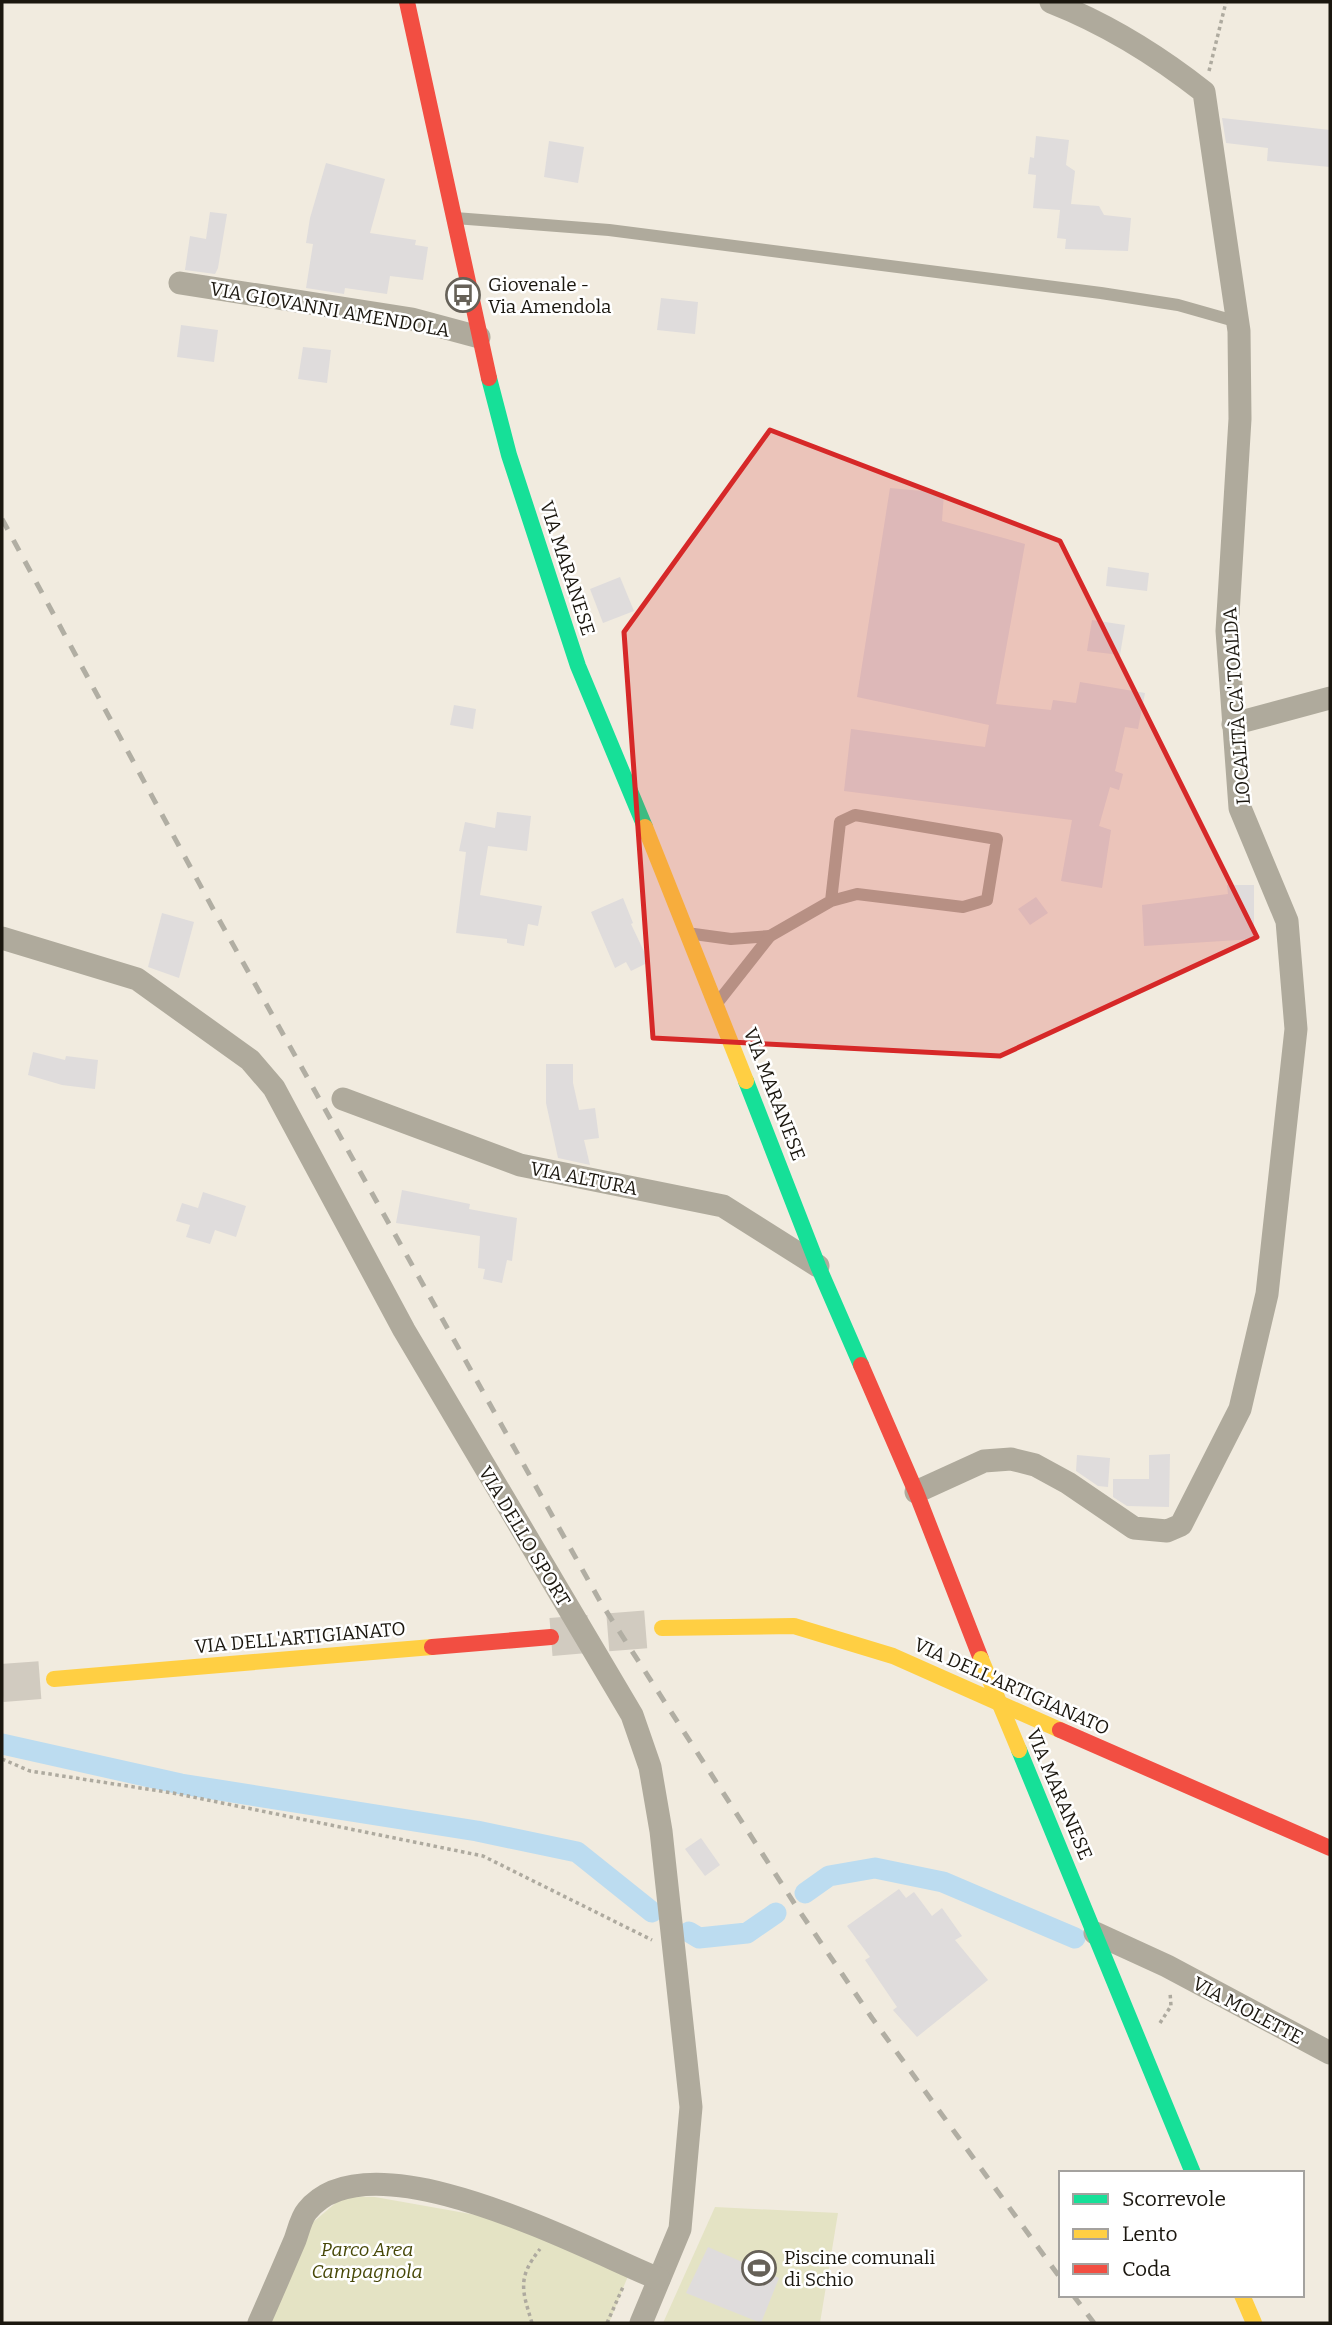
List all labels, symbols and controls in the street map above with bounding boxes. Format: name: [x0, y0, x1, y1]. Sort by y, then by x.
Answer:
place label: Giovenale - Via Amendola: [488, 273, 612, 318]
bus stop icon: Giovenale - Via Amendola: [444, 276, 482, 314]
street label: VIA GIOVANNI AMENDOLA: [208, 277, 452, 342]
street label: VIA MARANESE: [535, 498, 600, 638]
street label: LOCALITÀ CA' TOALDA: [1218, 606, 1255, 805]
street label: VIA MARANESE: [739, 1025, 810, 1164]
street label: VIA ALTURA: [528, 1157, 640, 1200]
street label: VIA DELLO SPORT: [474, 1462, 575, 1610]
street label: VIA DELL'ARTIGIANATO: [194, 1617, 406, 1658]
street label: VIA DELL'ARTIGIANATO: [910, 1633, 1113, 1740]
street label: VIA MARANESE: [1022, 1725, 1098, 1863]
street label: VIA MOLETTE: [1189, 1972, 1307, 2049]
legend: [1059, 2171, 1304, 2297]
text: Scorrevole: [1122, 2186, 1226, 2212]
text: Lento: [1122, 2221, 1178, 2247]
park label: Parco Area Campagnola: [311, 2238, 423, 2283]
place label: Piscine comunali di Schio: [784, 2246, 935, 2291]
sports icon: Piscine comunali di Schio: [740, 2249, 778, 2287]
text: Coda: [1122, 2256, 1171, 2282]

